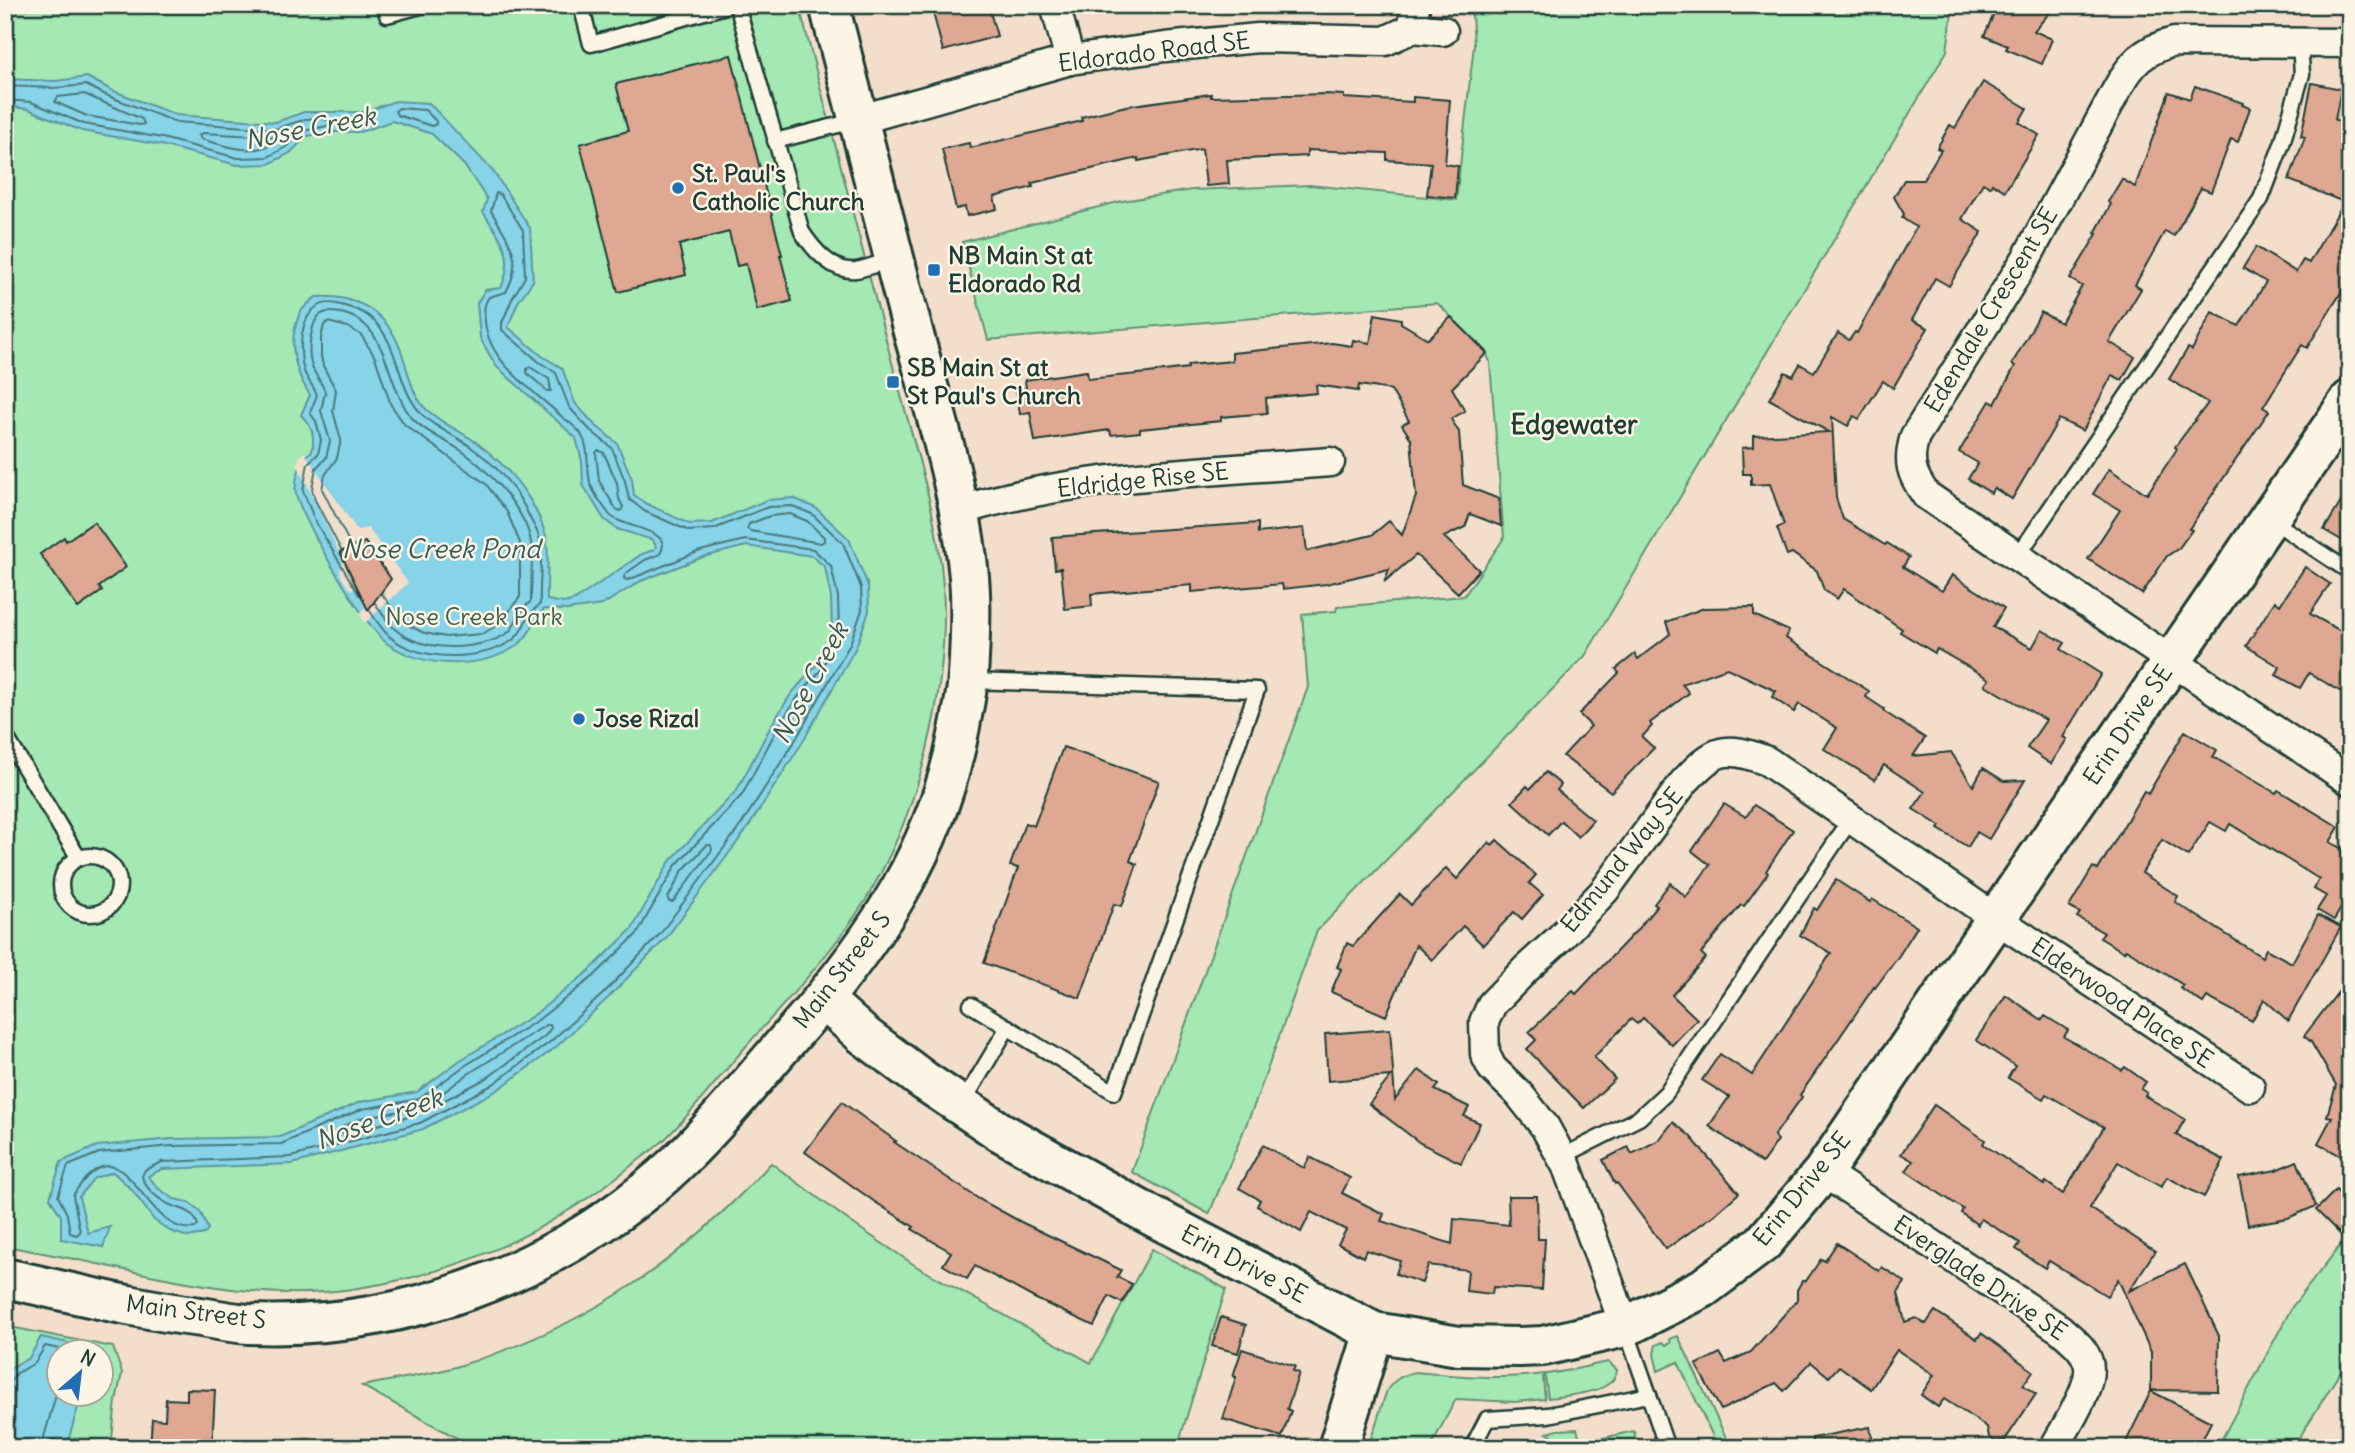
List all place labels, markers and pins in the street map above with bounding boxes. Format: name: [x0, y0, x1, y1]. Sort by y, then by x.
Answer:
place label: St. Paul's Catholic Church: [692, 158, 865, 216]
marker: St. Paul's Catholic Church: [670, 180, 686, 196]
place label: NB Main St at Eldorado Rd: [948, 240, 1093, 298]
marker: NB Main St at Eldorado Rd: [926, 262, 942, 278]
place label: SB Main St at St Paul's Church: [907, 352, 1081, 410]
marker: SB Main St at St Paul's Church: [885, 374, 901, 390]
place label: Jose Rizal: [593, 703, 699, 733]
marker: Jose Rizal: [571, 711, 587, 727]

